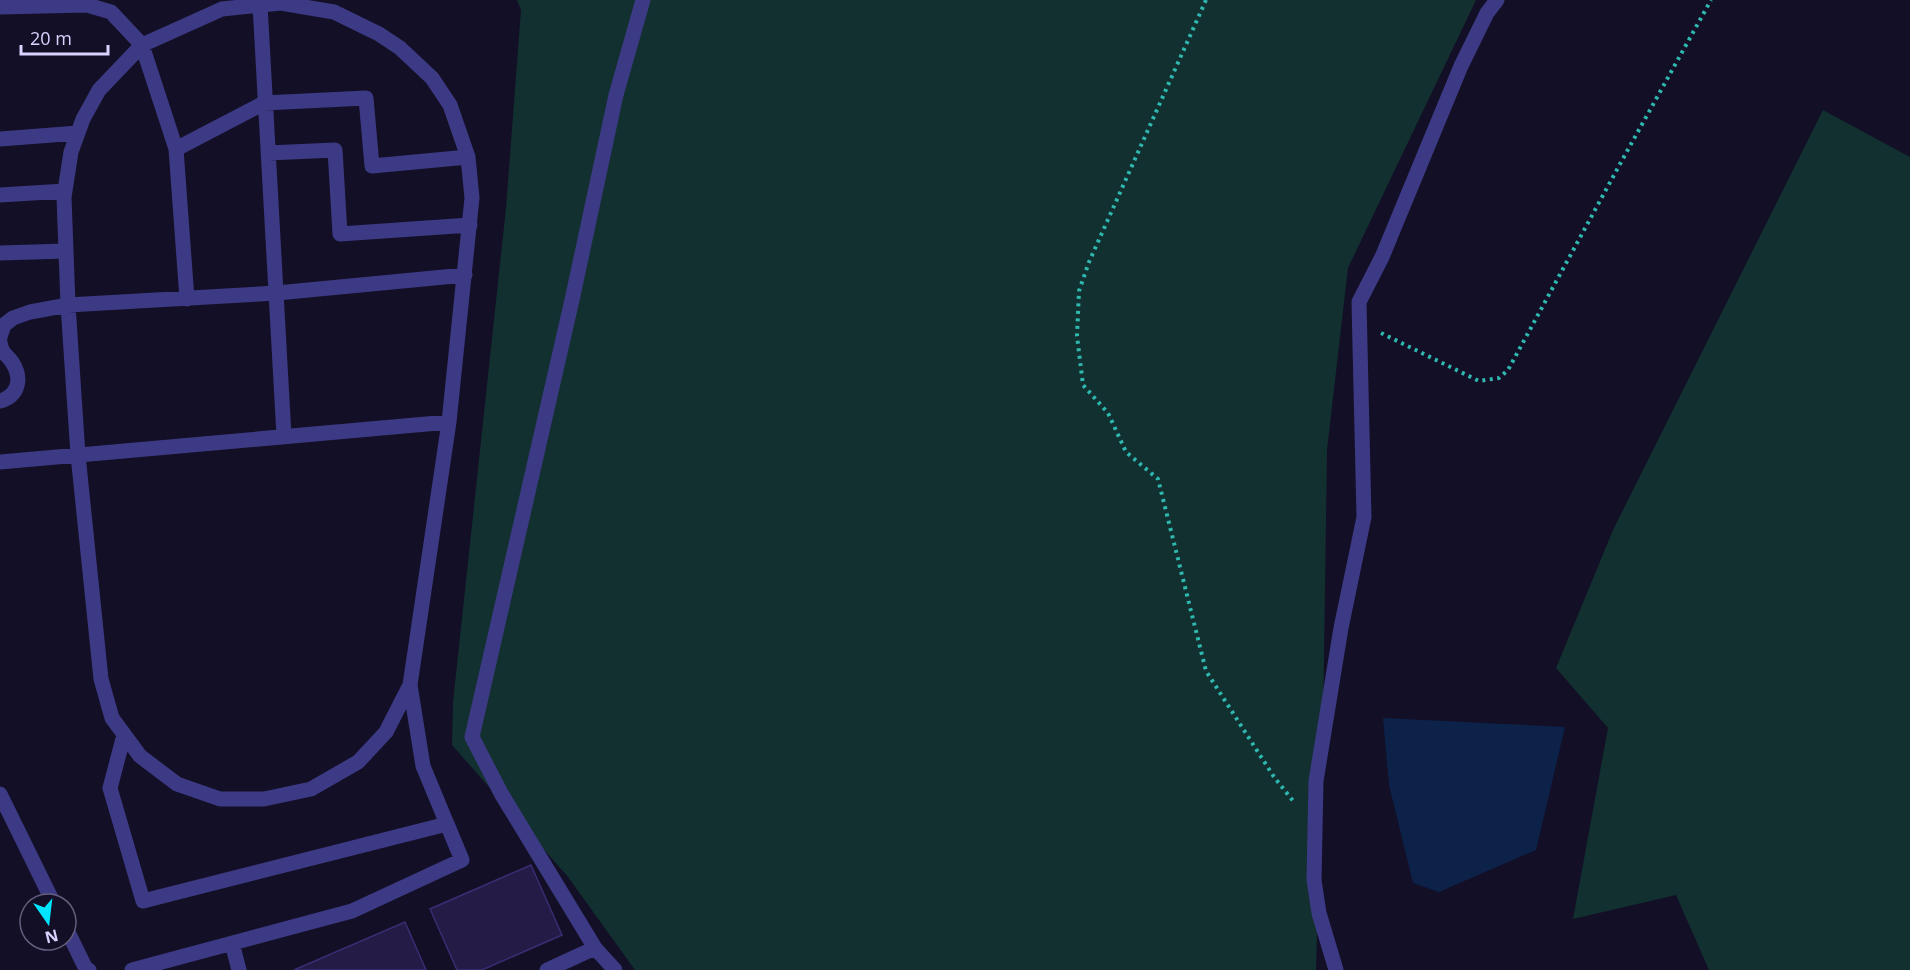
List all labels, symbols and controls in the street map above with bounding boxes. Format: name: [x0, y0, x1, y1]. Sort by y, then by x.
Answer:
scale bar: [21, 18, 108, 56]
text: 20 m: [30, 26, 72, 50]
north arrow: [18, 892, 78, 952]
text: N: [43, 924, 61, 949]

